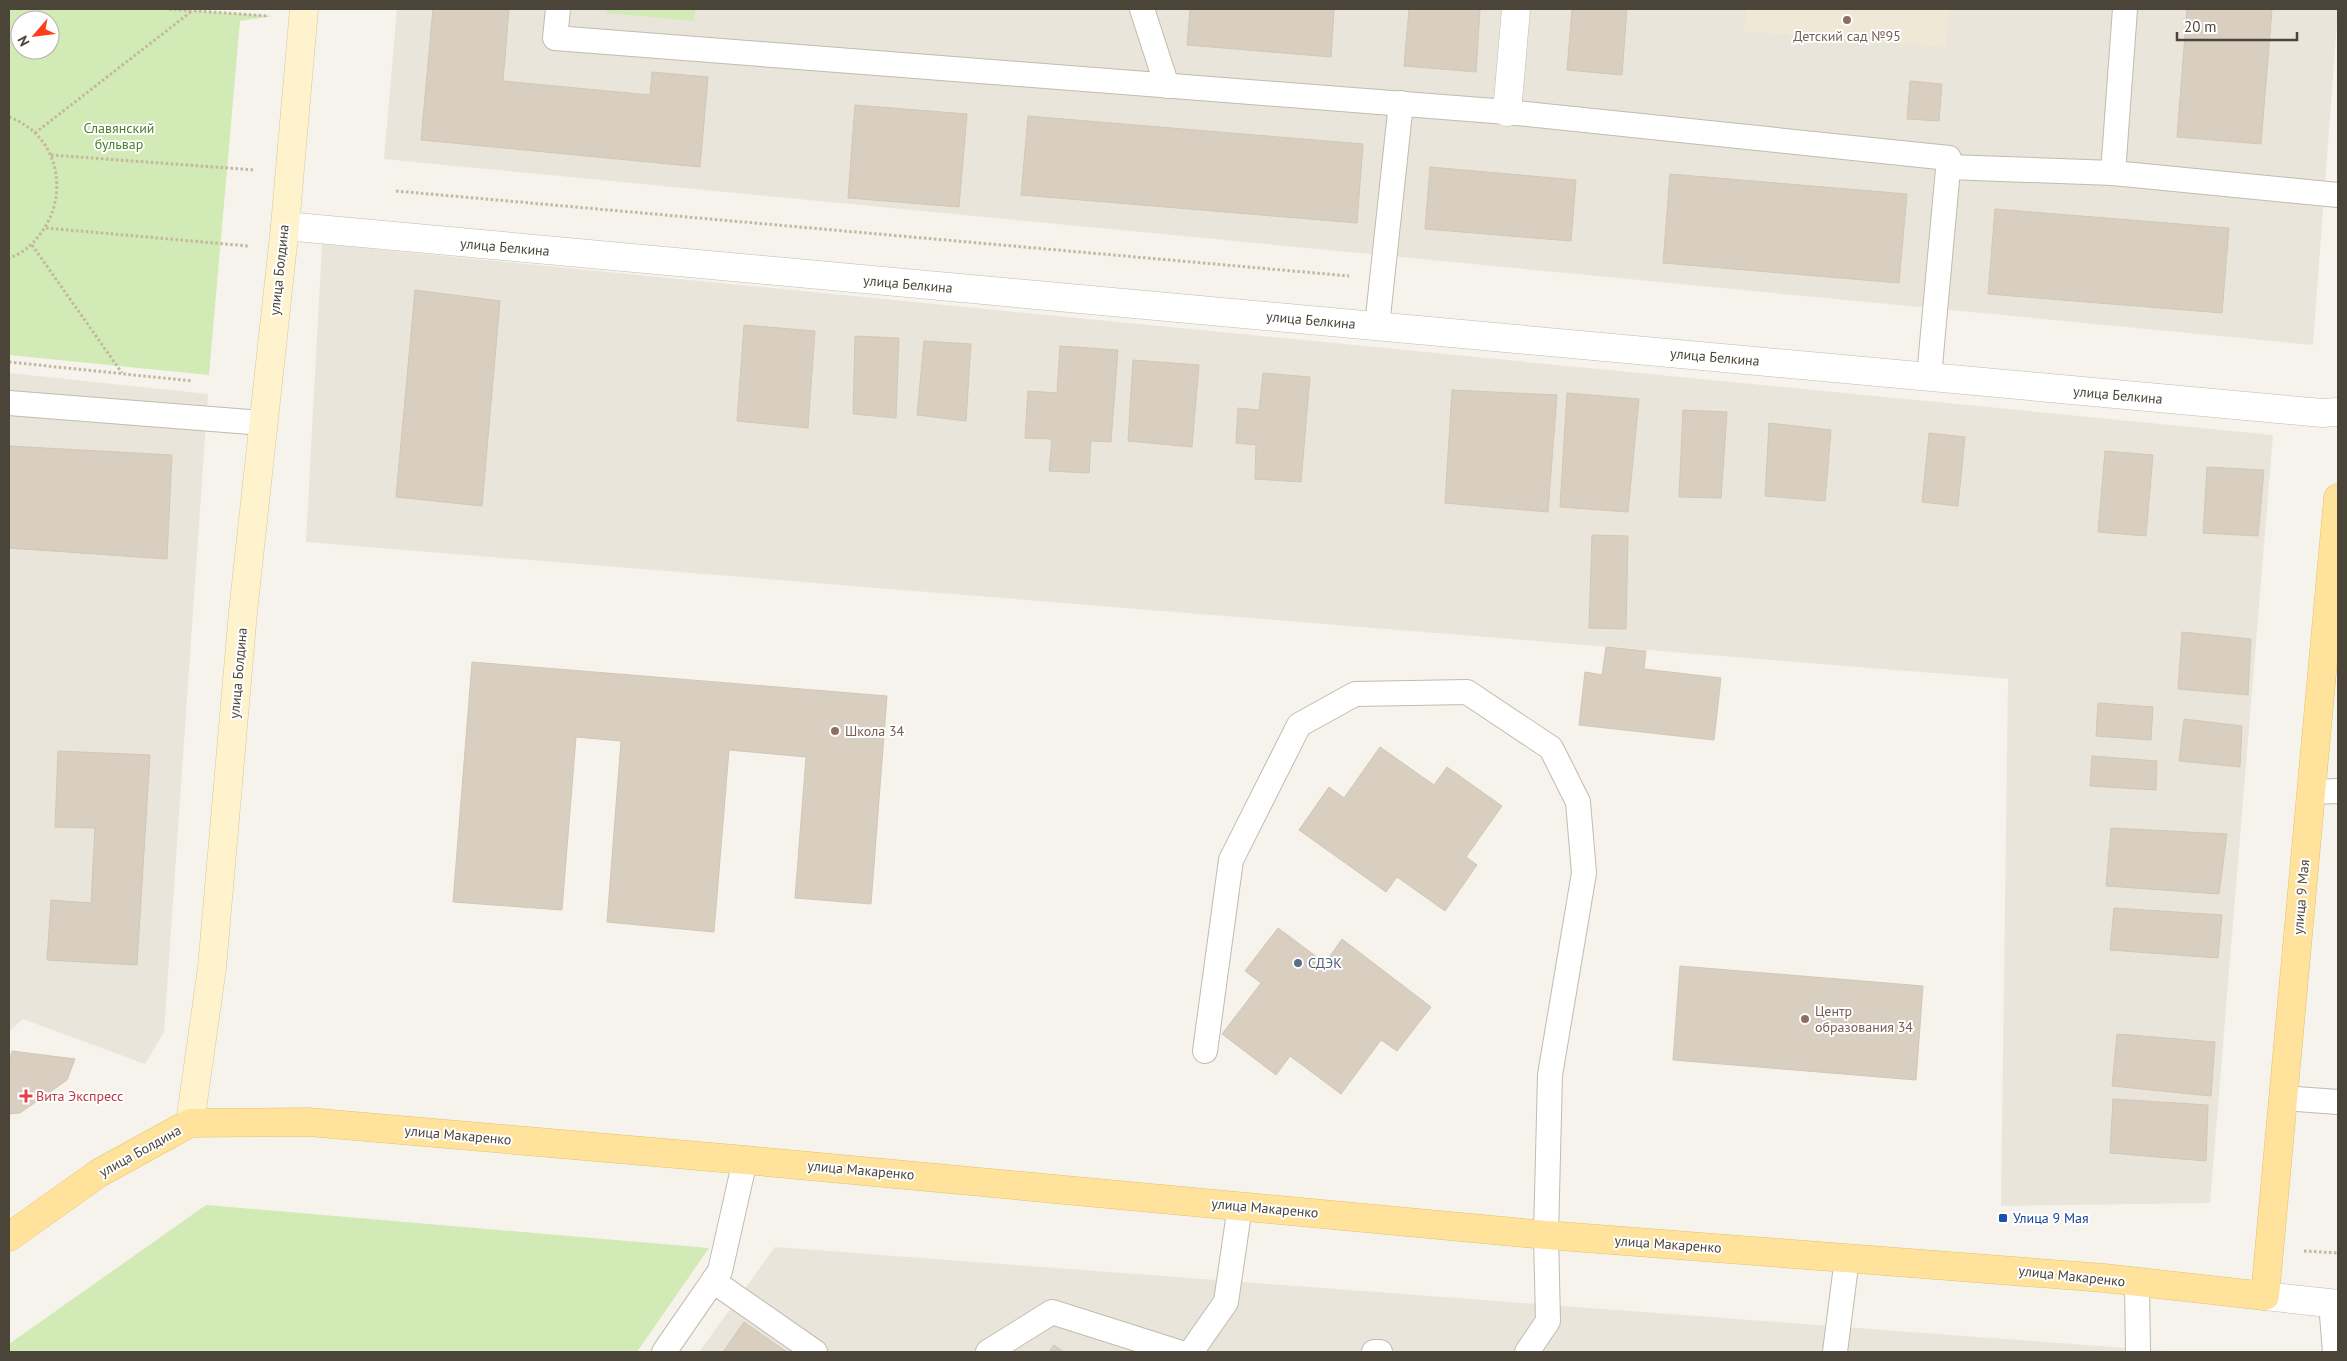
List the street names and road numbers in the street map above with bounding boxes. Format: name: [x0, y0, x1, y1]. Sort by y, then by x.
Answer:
street label: улица Болдина: [265, 224, 293, 316]
street label: улица Белкина: [460, 234, 551, 260]
street label: улица Белкина: [863, 271, 954, 297]
street label: улица Белкина: [1266, 307, 1357, 333]
street label: улица Белкина: [1670, 344, 1761, 370]
street label: улица Белкина: [2073, 382, 2164, 408]
street label: улица Болдина: [225, 627, 251, 719]
street label: улица 9 Мая: [2289, 859, 2313, 935]
street label: улица Болдина: [96, 1121, 184, 1181]
street label: улица Макаренко: [404, 1121, 512, 1149]
street label: улица Макаренко: [807, 1156, 915, 1184]
street label: улица Макаренко: [1211, 1194, 1319, 1222]
street label: улица Макаренко: [1614, 1231, 1722, 1257]
street label: улица Макаренко: [2018, 1261, 2126, 1291]

